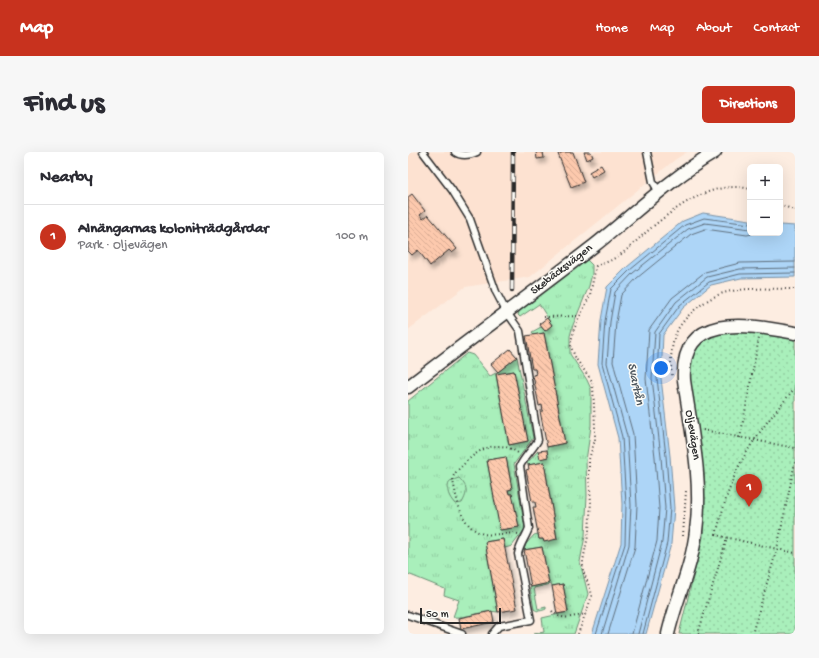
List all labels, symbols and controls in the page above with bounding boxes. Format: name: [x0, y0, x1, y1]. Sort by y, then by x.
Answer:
text: Map: [20, 17, 53, 40]
text: Home: [596, 20, 628, 37]
text: Map: [650, 20, 674, 37]
text: About: [696, 20, 732, 37]
text: Contact: [754, 20, 799, 37]
button: Directions: [702, 86, 795, 123]
text: Find us: [24, 88, 104, 121]
map controls: [747, 164, 783, 236]
button: +: [747, 164, 783, 200]
text: Nearby: [40, 168, 93, 188]
button: −: [747, 200, 783, 236]
text: Alnängarnas koloniträdgårdar: [78, 220, 269, 238]
text: 1: [50, 229, 56, 244]
text: 100 m: [336, 229, 368, 244]
text: Park · Oljevägen: [78, 238, 167, 253]
street label: Skebäcksvägen: [528, 241, 596, 298]
your location: [651, 358, 671, 378]
water label: Svartån: [623, 362, 647, 407]
street label: Oljevägen: [681, 409, 703, 461]
pin: 1: [736, 474, 762, 507]
scale bar: [420, 606, 501, 625]
text: 50 m: [426, 609, 448, 621]

